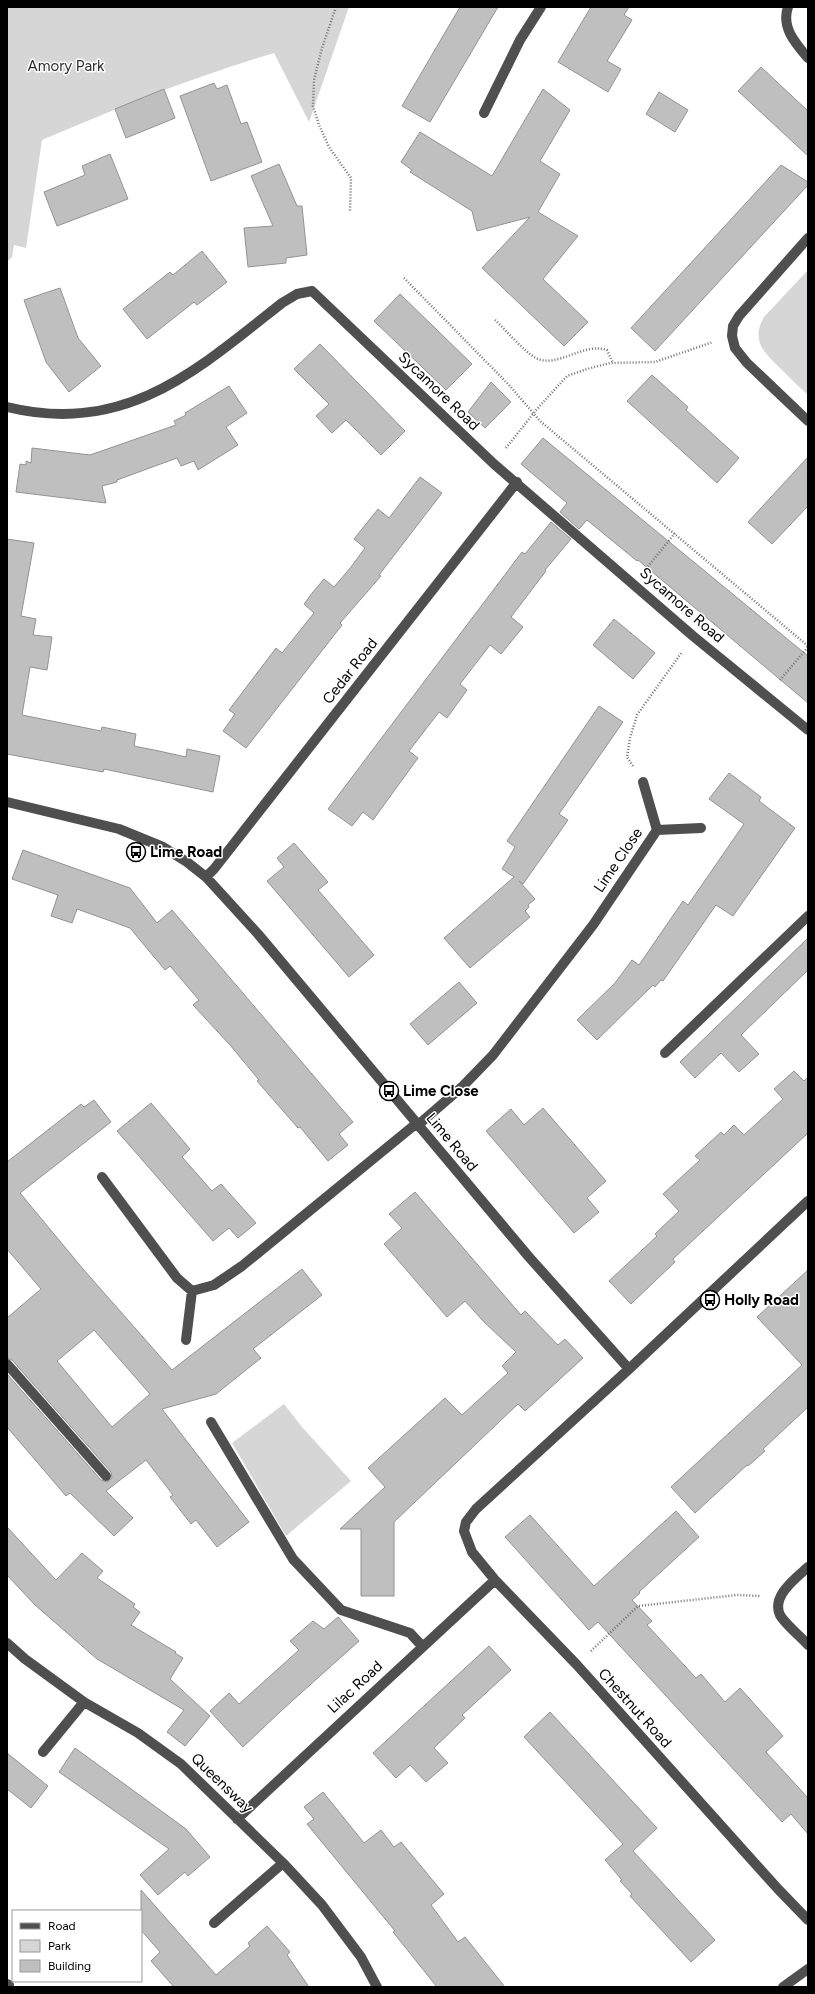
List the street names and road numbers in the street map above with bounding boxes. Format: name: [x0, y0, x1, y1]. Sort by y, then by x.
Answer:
street label: Sycamore Road: [395, 348, 483, 434]
street label: Sycamore Road: [636, 564, 728, 646]
street label: Cedar Road: [319, 634, 381, 708]
street label: Lime Close: [590, 824, 646, 896]
street label: Lime Road: [422, 1109, 482, 1175]
street label: Lilac Road: [324, 1657, 386, 1717]
street label: Chestnut Road: [595, 1665, 675, 1751]
street label: Queensway: [187, 1749, 257, 1817]

